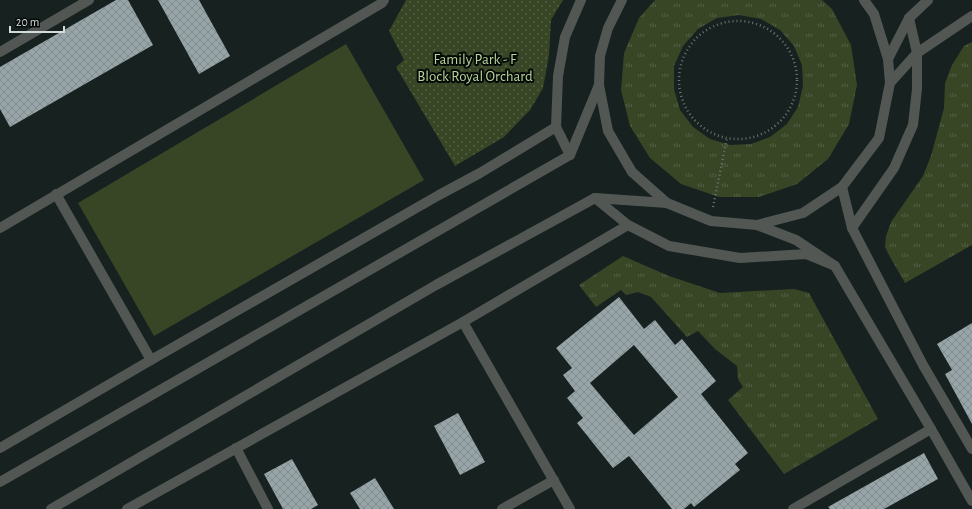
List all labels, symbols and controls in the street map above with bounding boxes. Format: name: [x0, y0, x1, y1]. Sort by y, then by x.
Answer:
scale bar: [10, 8, 64, 34]
text: 20 m: [16, 16, 39, 28]
park label: Family Park - F Block Royal Orchard: [417, 52, 533, 84]

